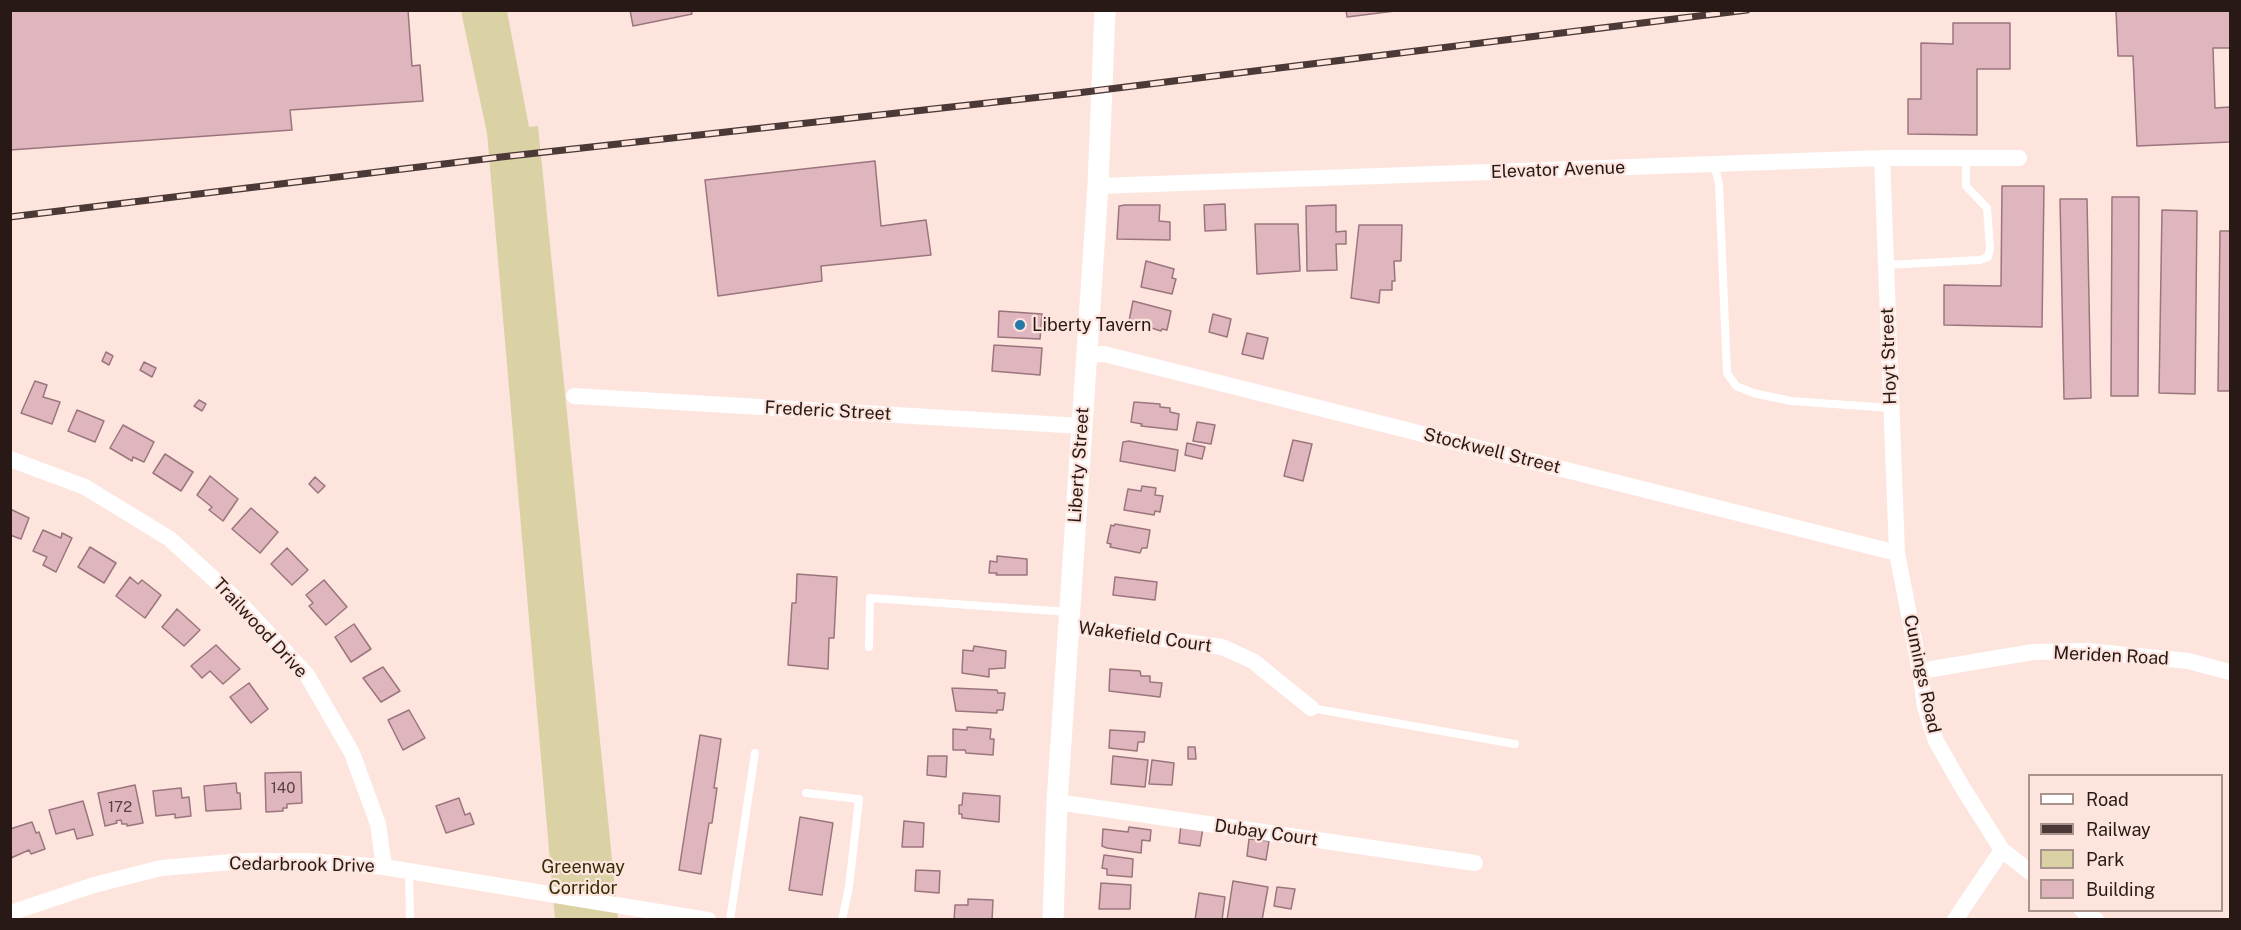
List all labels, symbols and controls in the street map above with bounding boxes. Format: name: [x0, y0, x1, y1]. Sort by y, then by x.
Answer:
street label: Elevator Avenue: [1490, 157, 1626, 183]
street label: Hoyt Street: [1877, 307, 1901, 405]
place label: Liberty Tavern: [1032, 314, 1151, 336]
marker: Liberty Tavern: [1013, 318, 1027, 332]
street label: Frederic Street: [764, 397, 892, 425]
street label: Liberty Street: [1064, 406, 1094, 524]
street label: Stockwell Street: [1421, 424, 1563, 478]
street label: Trailwood Drive: [208, 574, 312, 682]
street label: Cumings Road: [1899, 613, 1945, 735]
street label: Wakefield Court: [1077, 617, 1213, 657]
street label: Meriden Road: [2053, 642, 2169, 670]
legend: [2028, 774, 2223, 912]
house number: 140: [271, 779, 295, 797]
text: Road: [2086, 789, 2129, 810]
house number: 172: [108, 798, 132, 816]
street label: Dubay Court: [1213, 815, 1319, 851]
text: Railway: [2086, 819, 2151, 840]
text: Park: [2086, 849, 2124, 870]
street label: Cedarbrook Drive: [229, 853, 375, 877]
park label: Greenway Corridor: [541, 856, 625, 898]
text: Building: [2086, 879, 2155, 900]

